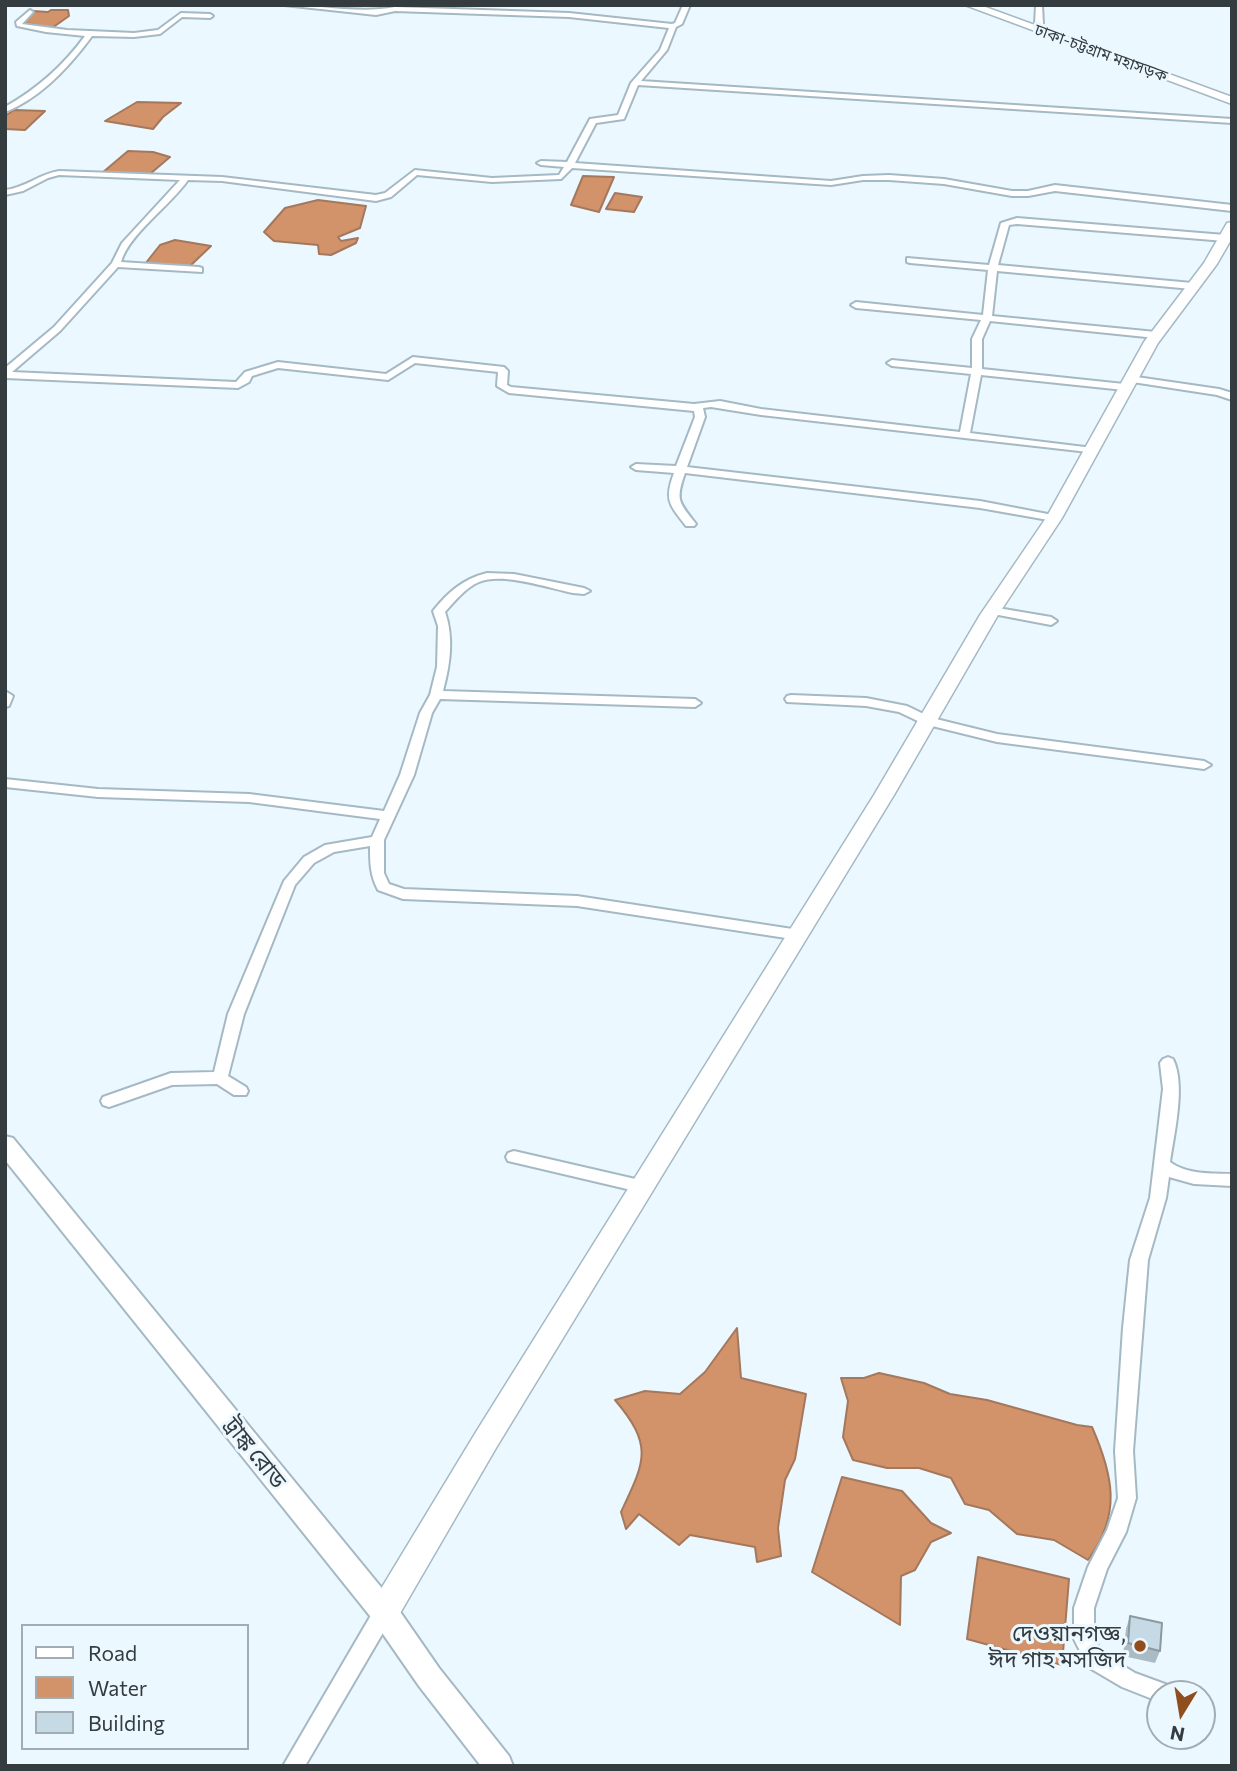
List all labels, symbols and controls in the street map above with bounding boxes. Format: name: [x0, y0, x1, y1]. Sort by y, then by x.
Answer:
street label: ঢাকা-চট্টগ্রাম মহাসড়ক: [1032, 20, 1170, 86]
street label: ট্রাঙ্ক রোড: [218, 1412, 292, 1494]
place label: দেওয়ানগজ্ঞ, ঈদ গাহ মসজিদ: [988, 1619, 1126, 1673]
legend: [21, 1624, 248, 1750]
marker: দেওয়ানগজ্ঞ, ঈদ গাহ মসজিদ: [1132, 1638, 1148, 1654]
text: Road: [88, 1640, 137, 1665]
text: Water: [88, 1675, 147, 1700]
north arrow: [1146, 1680, 1216, 1750]
text: Building: [88, 1710, 165, 1735]
text: N: [1168, 1721, 1186, 1747]

